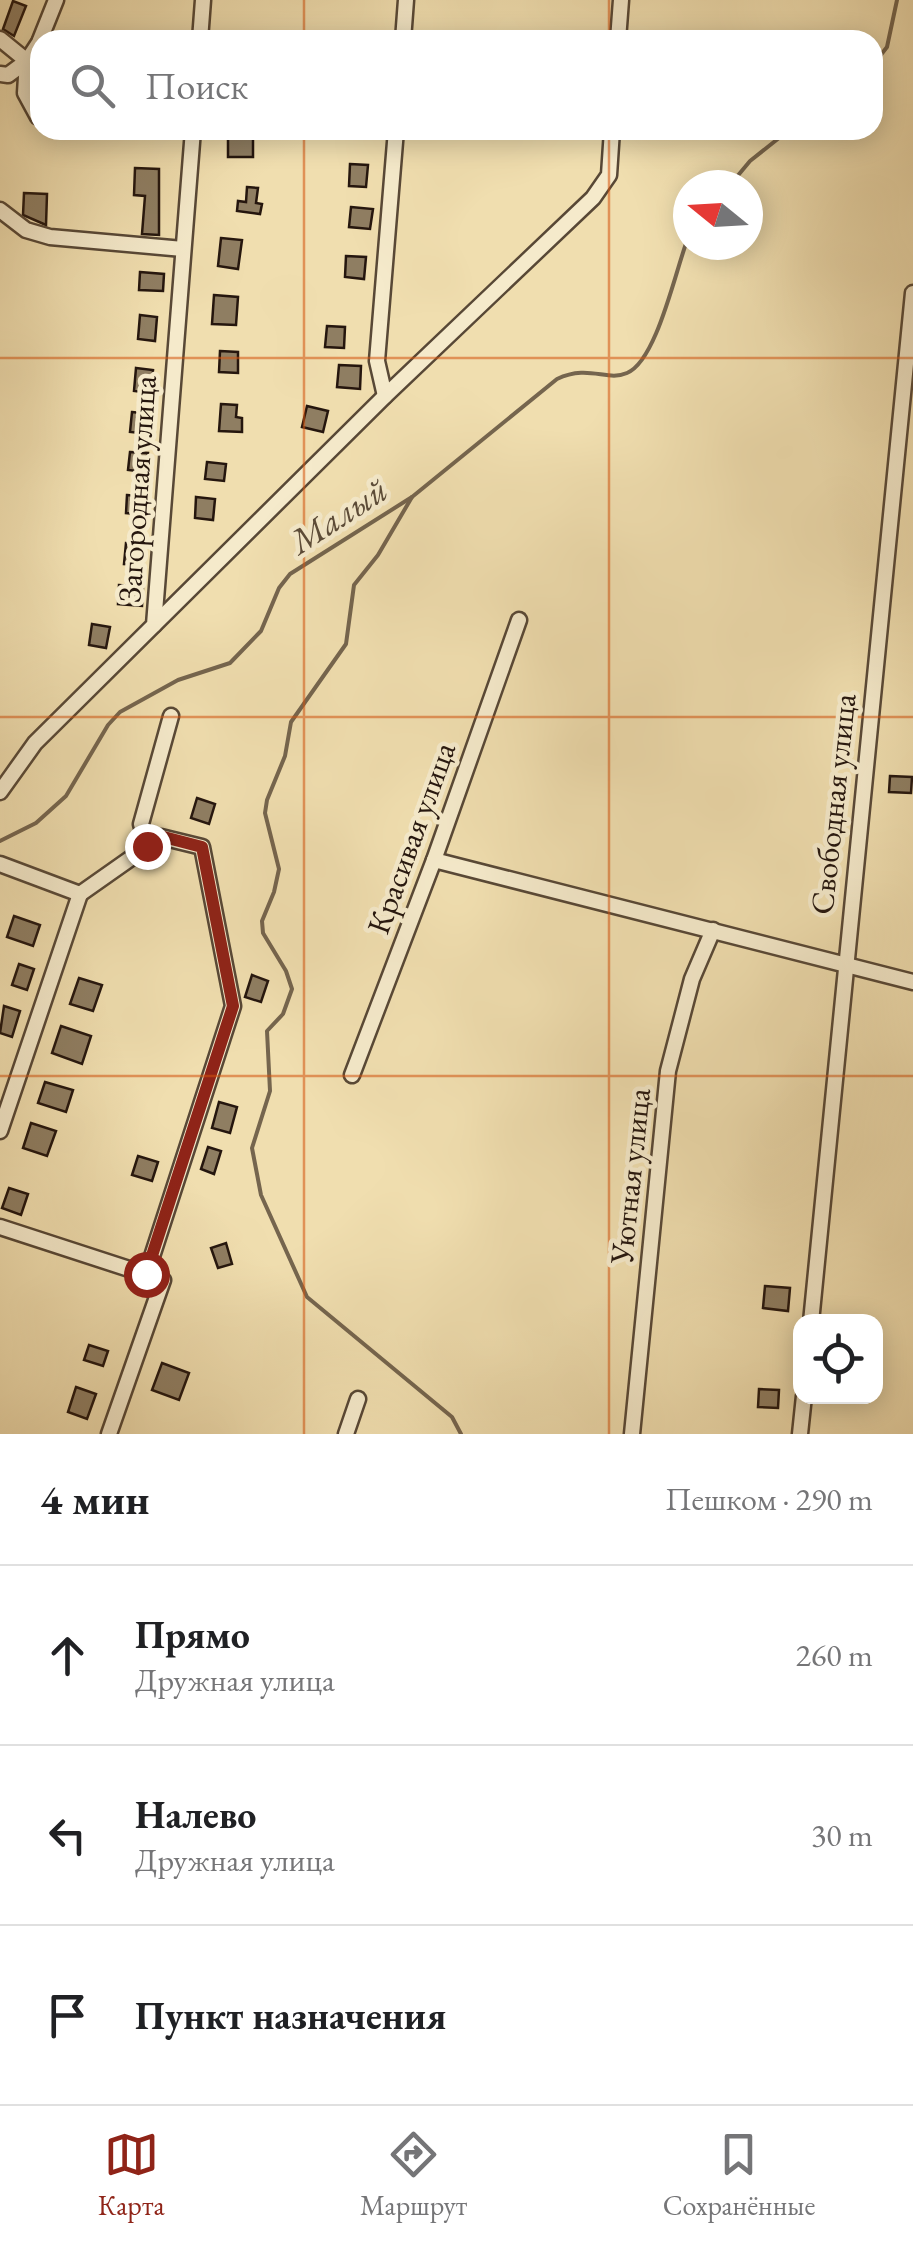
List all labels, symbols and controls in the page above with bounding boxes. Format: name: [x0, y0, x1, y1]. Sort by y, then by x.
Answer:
search box: [30, 30, 883, 140]
icon: search: [65, 58, 120, 113]
text: Поиск: [145, 61, 248, 110]
north arrow: [673, 170, 763, 260]
street label: Загородная улица: [108, 374, 166, 604]
water label: Малый: [279, 467, 396, 564]
street label: Свободная улица: [801, 691, 865, 916]
street label: Красивая улица: [357, 736, 465, 940]
route end: [125, 824, 171, 870]
street label: Уютная улица: [600, 1086, 660, 1267]
route start: [124, 1252, 170, 1298]
map controls: [793, 1314, 883, 1404]
button: locate: [793, 1314, 883, 1404]
text: 4 мин: [40, 1472, 149, 1527]
text: Пешком · 290 m: [665, 1478, 873, 1520]
text: Прямо: [135, 1610, 250, 1659]
icon: ahead: [40, 1628, 95, 1683]
text: 260 m: [796, 1634, 873, 1676]
text: Дружная улица: [135, 1659, 335, 1701]
text: Налево: [135, 1790, 256, 1839]
icon: left: [40, 1808, 95, 1863]
text: 30 m: [811, 1814, 873, 1856]
text: Дружная улица: [135, 1839, 335, 1881]
icon: arrive: [40, 1988, 95, 2043]
text: Пункт назначения: [135, 1991, 446, 2040]
tab: Карта: [98, 2127, 165, 2223]
tab: Маршрут: [360, 2127, 467, 2223]
tab: Сохранённые: [663, 2127, 815, 2223]

